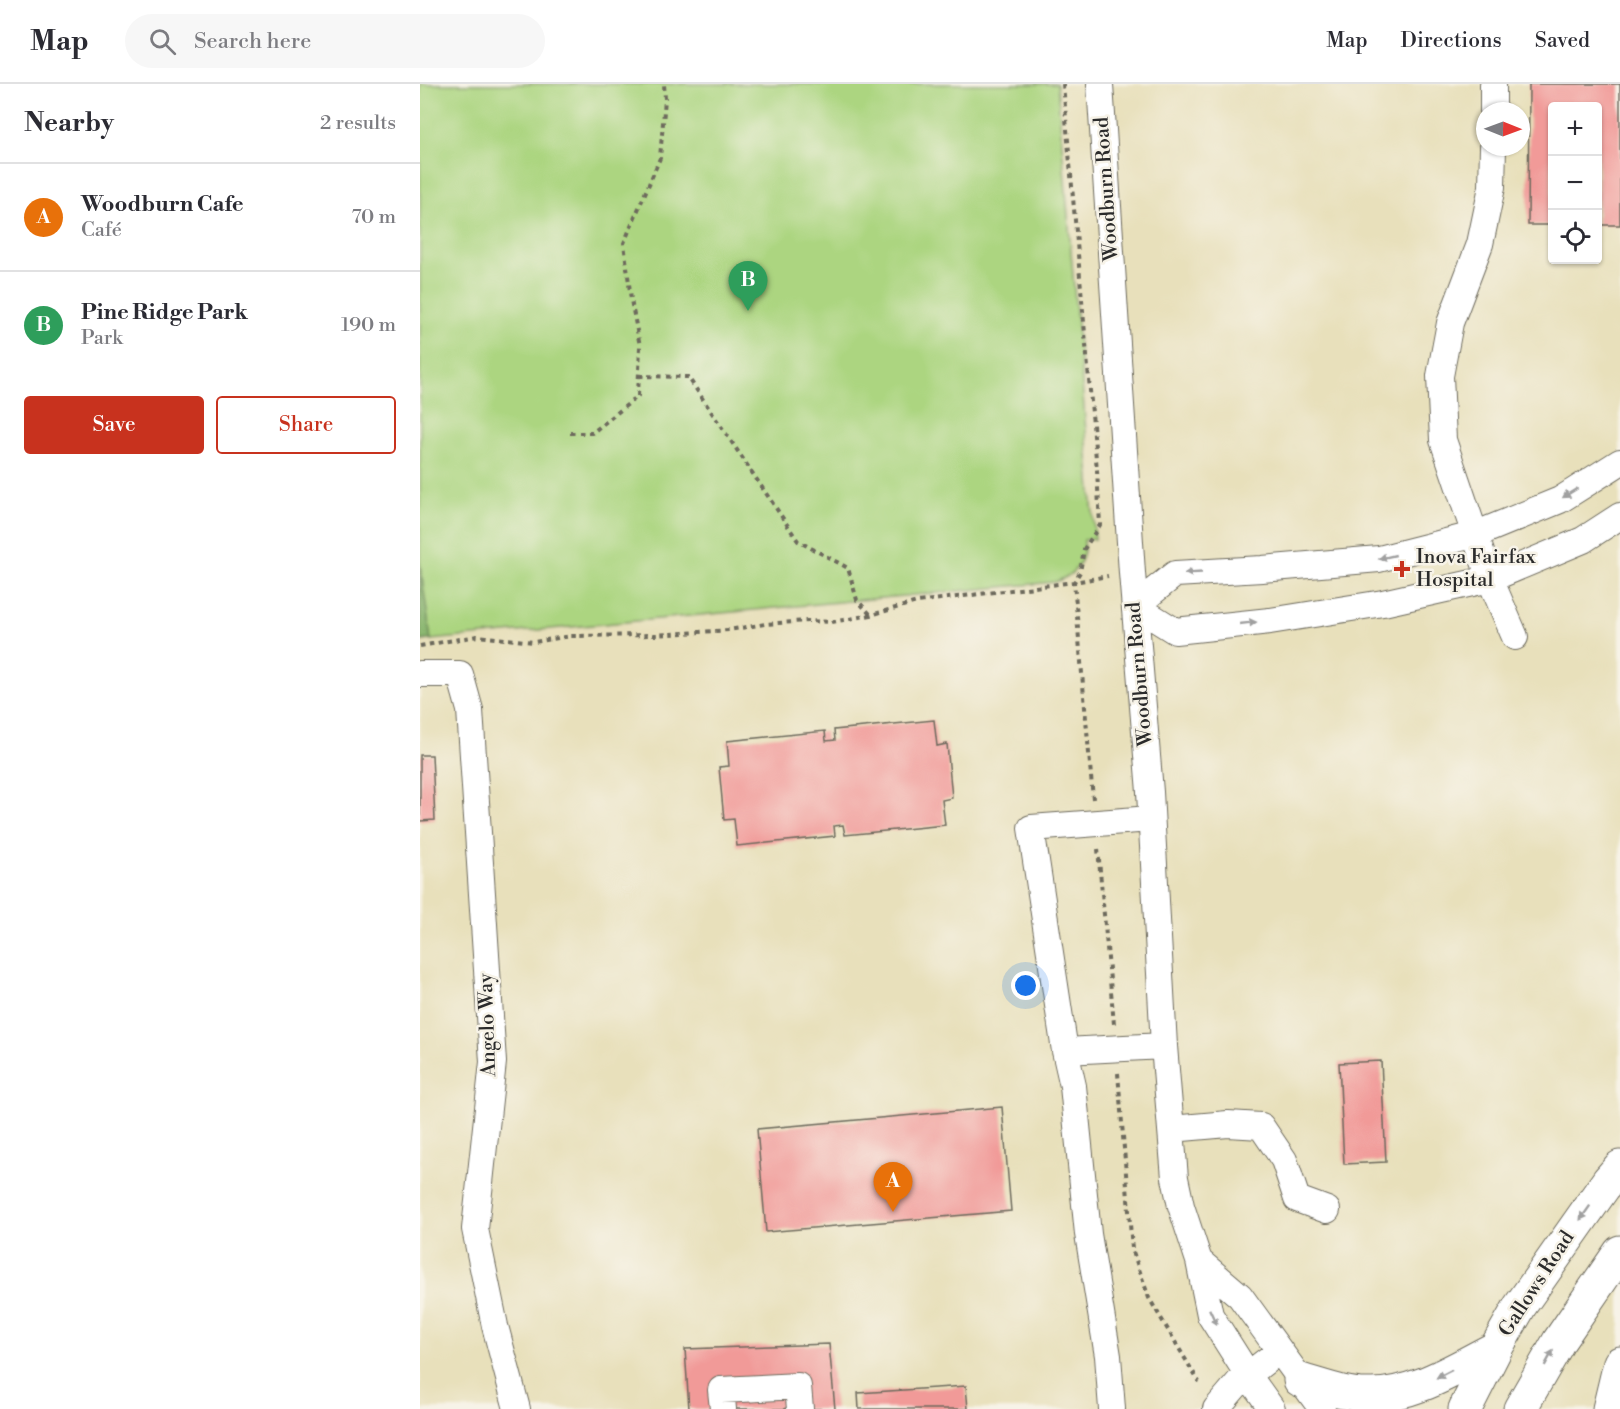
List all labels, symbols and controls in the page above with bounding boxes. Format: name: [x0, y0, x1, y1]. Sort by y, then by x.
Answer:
search box: [125, 14, 545, 68]
text: Map: [30, 24, 89, 59]
icon: search: [146, 25, 179, 58]
text: Search here: [194, 28, 311, 55]
text: Map: [1326, 28, 1368, 54]
text: Directions: [1401, 28, 1502, 54]
text: Saved: [1535, 28, 1590, 54]
north arrow: [1476, 102, 1530, 156]
map controls: [1548, 102, 1602, 264]
button: +: [1548, 102, 1602, 156]
text: Nearby: [24, 107, 114, 139]
text: 2 results: [320, 111, 396, 136]
street label: Woodburn Road: [1089, 115, 1125, 263]
button: −: [1548, 156, 1602, 210]
text: Woodburn Cafe: [81, 191, 244, 218]
text: A: [36, 205, 51, 230]
text: 70 m: [352, 205, 396, 230]
button: locate: [1548, 210, 1602, 264]
text: Café: [81, 218, 122, 243]
pin: B: [728, 262, 768, 311]
text: Pine Ridge Park: [81, 299, 248, 326]
text: B: [36, 313, 51, 338]
text: 190 m: [341, 313, 396, 338]
text: Park: [81, 326, 123, 351]
button: Save: [24, 396, 204, 454]
button: Share: [216, 396, 396, 454]
one-way arrow: [1562, 488, 1579, 499]
place label: Inova Fairfax Hospital: [1416, 545, 1537, 593]
one-way arrow: [1378, 553, 1396, 563]
marker: Inova Fairfax Hospital: [1393, 560, 1411, 578]
one-way arrow: [1183, 568, 1202, 577]
street label: Woodburn Road: [1121, 600, 1159, 748]
one-way arrow: [1239, 619, 1258, 628]
your location: [1011, 971, 1040, 1000]
street label: Angelo Way: [474, 972, 502, 1078]
pin: A: [874, 1162, 912, 1212]
one-way arrow: [1580, 1205, 1591, 1221]
street label: Gallows Road: [1494, 1226, 1581, 1342]
one-way arrow: [1209, 1309, 1218, 1326]
one-way arrow: [1544, 1349, 1554, 1366]
one-way arrow: [1435, 1370, 1452, 1379]

